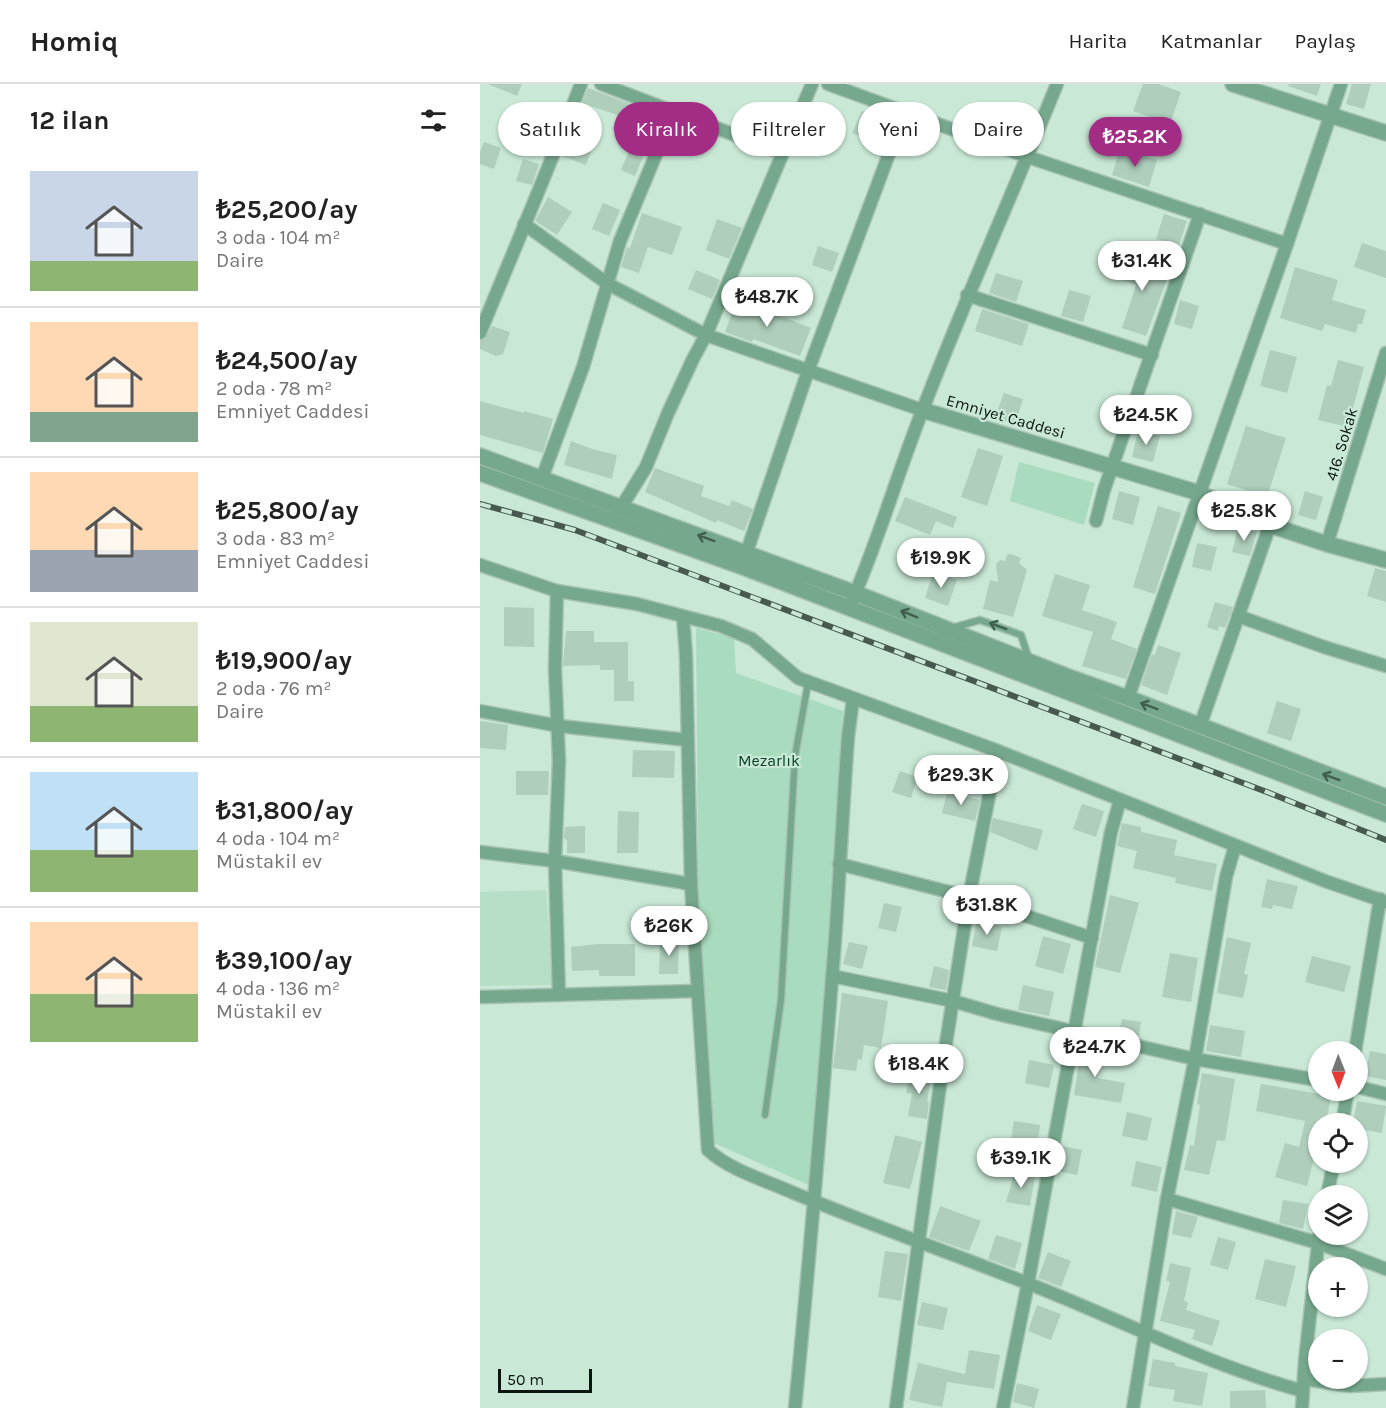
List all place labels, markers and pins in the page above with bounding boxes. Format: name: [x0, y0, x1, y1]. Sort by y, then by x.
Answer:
pin: ₺25.2K: [1086, 117, 1184, 168]
pin: ₺31.4K: [1093, 241, 1191, 292]
pin: ₺48.7K: [718, 277, 816, 328]
pin: ₺24.5K: [1097, 395, 1195, 446]
pin: ₺25.8K: [1195, 491, 1293, 542]
pin: ₺19.9K: [892, 538, 990, 589]
pin: ₺29.3K: [912, 755, 1010, 806]
pin: ₺31.8K: [938, 885, 1036, 936]
pin: ₺26K: [633, 906, 705, 957]
pin: ₺24.7K: [1046, 1027, 1144, 1078]
pin: ₺18.4K: [870, 1044, 968, 1095]
pin: ₺39.1K: [972, 1138, 1070, 1189]

